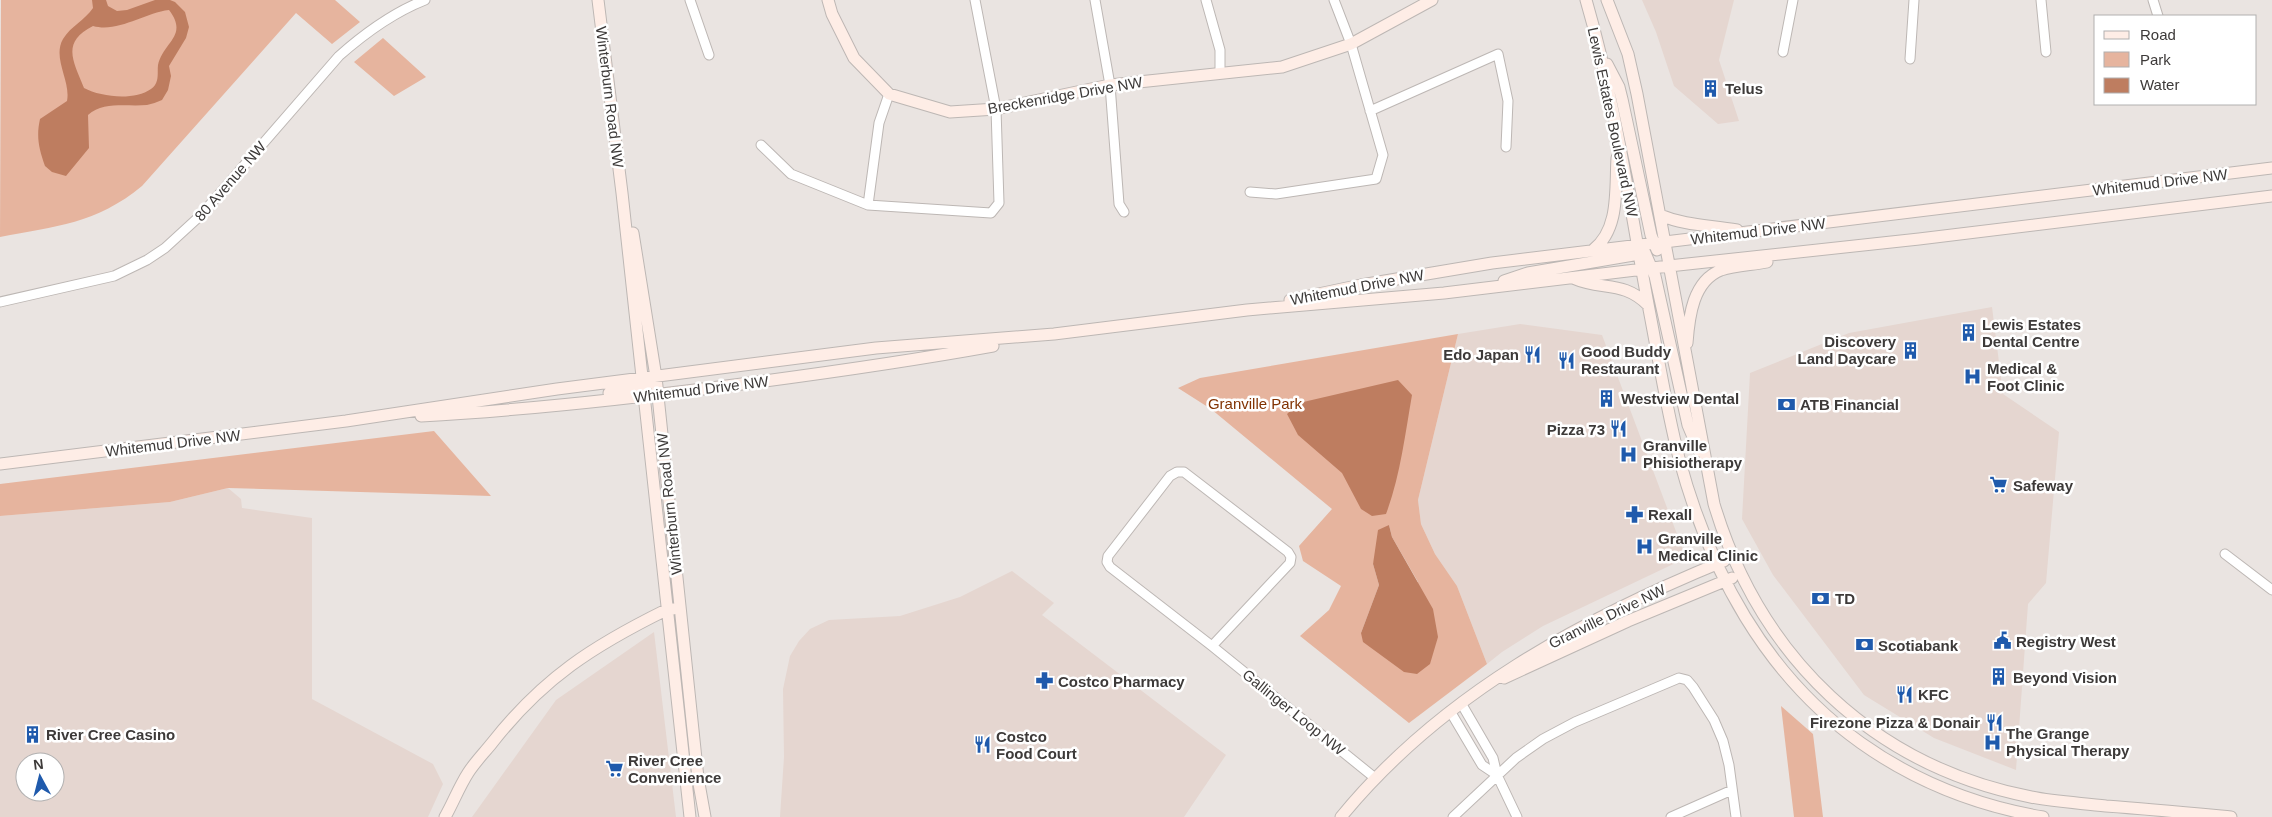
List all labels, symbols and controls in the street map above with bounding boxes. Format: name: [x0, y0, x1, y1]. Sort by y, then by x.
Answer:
legend: [2094, 15, 2257, 105]
street label: Winterburn Road NW: [593, 25, 627, 170]
street label: Lewis Estates Boulevard NW: [1585, 26, 1642, 219]
text: Road: [2140, 26, 2176, 43]
text: Park: [2140, 51, 2171, 68]
street label: Breckenridge Drive NW: [986, 73, 1144, 117]
text: Water: [2140, 76, 2179, 93]
building icon: Telus: [1701, 78, 1721, 98]
place label: Telus: [1725, 80, 1763, 97]
street label: 80 Avenue NW: [191, 137, 270, 224]
street label: Whitemud Drive NW: [2092, 165, 2229, 199]
street label: Whitemud Drive NW: [1690, 214, 1827, 248]
street label: Whitemud Drive NW: [1289, 266, 1426, 308]
place label: Lewis Estates Dental Centre: [1982, 316, 2081, 350]
building icon: Lewis Estates Dental Centre: [1958, 323, 1978, 343]
place label: Discovery Land Daycare: [1798, 333, 1897, 367]
building icon: Discovery Land Daycare: [1900, 340, 1920, 360]
place label: Good Buddy Restaurant: [1581, 343, 1672, 377]
restaurant icon: Edo Japan: [1523, 344, 1543, 364]
place label: Edo Japan: [1443, 346, 1519, 363]
restaurant icon: Good Buddy Restaurant: [1557, 350, 1577, 370]
place label: Medical & Foot Clinic: [1987, 360, 2065, 394]
hospital icon: Medical & Foot Clinic: [1963, 367, 1983, 387]
street label: Whitemud Drive NW: [633, 372, 770, 406]
building icon: Westview Dental: [1597, 388, 1617, 408]
place label: Westview Dental: [1621, 390, 1739, 407]
bank icon: ATB Financial: [1776, 394, 1796, 414]
park label: Granville Park: [1208, 395, 1303, 412]
place label: ATB Financial: [1800, 396, 1899, 413]
restaurant icon: Pizza 73: [1609, 419, 1629, 439]
place label: Pizza 73: [1547, 421, 1605, 438]
street label: Whitemud Drive NW: [105, 426, 242, 460]
street label: Winterburn Road NW: [653, 431, 685, 576]
place label: Granville Phisiotherapy: [1643, 437, 1743, 471]
hospital icon: Granville Phisiotherapy: [1619, 444, 1639, 464]
supermarket icon: Safeway: [1989, 475, 2009, 495]
place label: Safeway: [2013, 477, 2074, 494]
pharmacy icon: Rexall: [1624, 504, 1644, 524]
place label: Rexall: [1648, 506, 1692, 523]
place label: Granville Medical Clinic: [1658, 530, 1758, 564]
hospital icon: Granville Medical Clinic: [1634, 537, 1654, 557]
street label: Granville Drive NW: [1546, 580, 1669, 652]
bank icon: TD: [1811, 588, 1831, 608]
place label: TD: [1835, 590, 1855, 607]
public building icon: Registry West: [1992, 631, 2012, 651]
place label: Registry West: [2016, 633, 2116, 650]
bank icon: Scotiabank: [1854, 635, 1874, 655]
place label: Scotiabank: [1878, 637, 1959, 654]
street label: Gallinger Loop NW: [1239, 666, 1349, 759]
building icon: Beyond Vision: [1989, 667, 2009, 687]
place label: Beyond Vision: [2013, 669, 2117, 686]
pharmacy icon: Costco Pharmacy: [1034, 671, 1054, 691]
place label: Costco Pharmacy: [1058, 673, 1185, 690]
restaurant icon: KFC: [1894, 684, 1914, 704]
place label: KFC: [1918, 686, 1949, 703]
restaurant icon: Firezone Pizza & Donair: [1984, 712, 2004, 732]
place label: Firezone Pizza & Donair: [1810, 714, 1980, 731]
building icon: River Cree Casino: [22, 724, 42, 744]
place label: The Grange Physical Therapy: [2006, 725, 2130, 759]
place label: River Cree Casino: [46, 726, 175, 743]
place label: Costco Food Court: [996, 728, 1077, 762]
hospital icon: The Grange Physical Therapy: [1982, 732, 2002, 752]
restaurant icon: Costco Food Court: [972, 735, 992, 755]
north arrow: [15, 752, 65, 802]
place label: River Cree Convenience: [628, 752, 721, 786]
text: N: [32, 756, 44, 773]
supermarket icon: River Cree Convenience: [604, 759, 624, 779]

